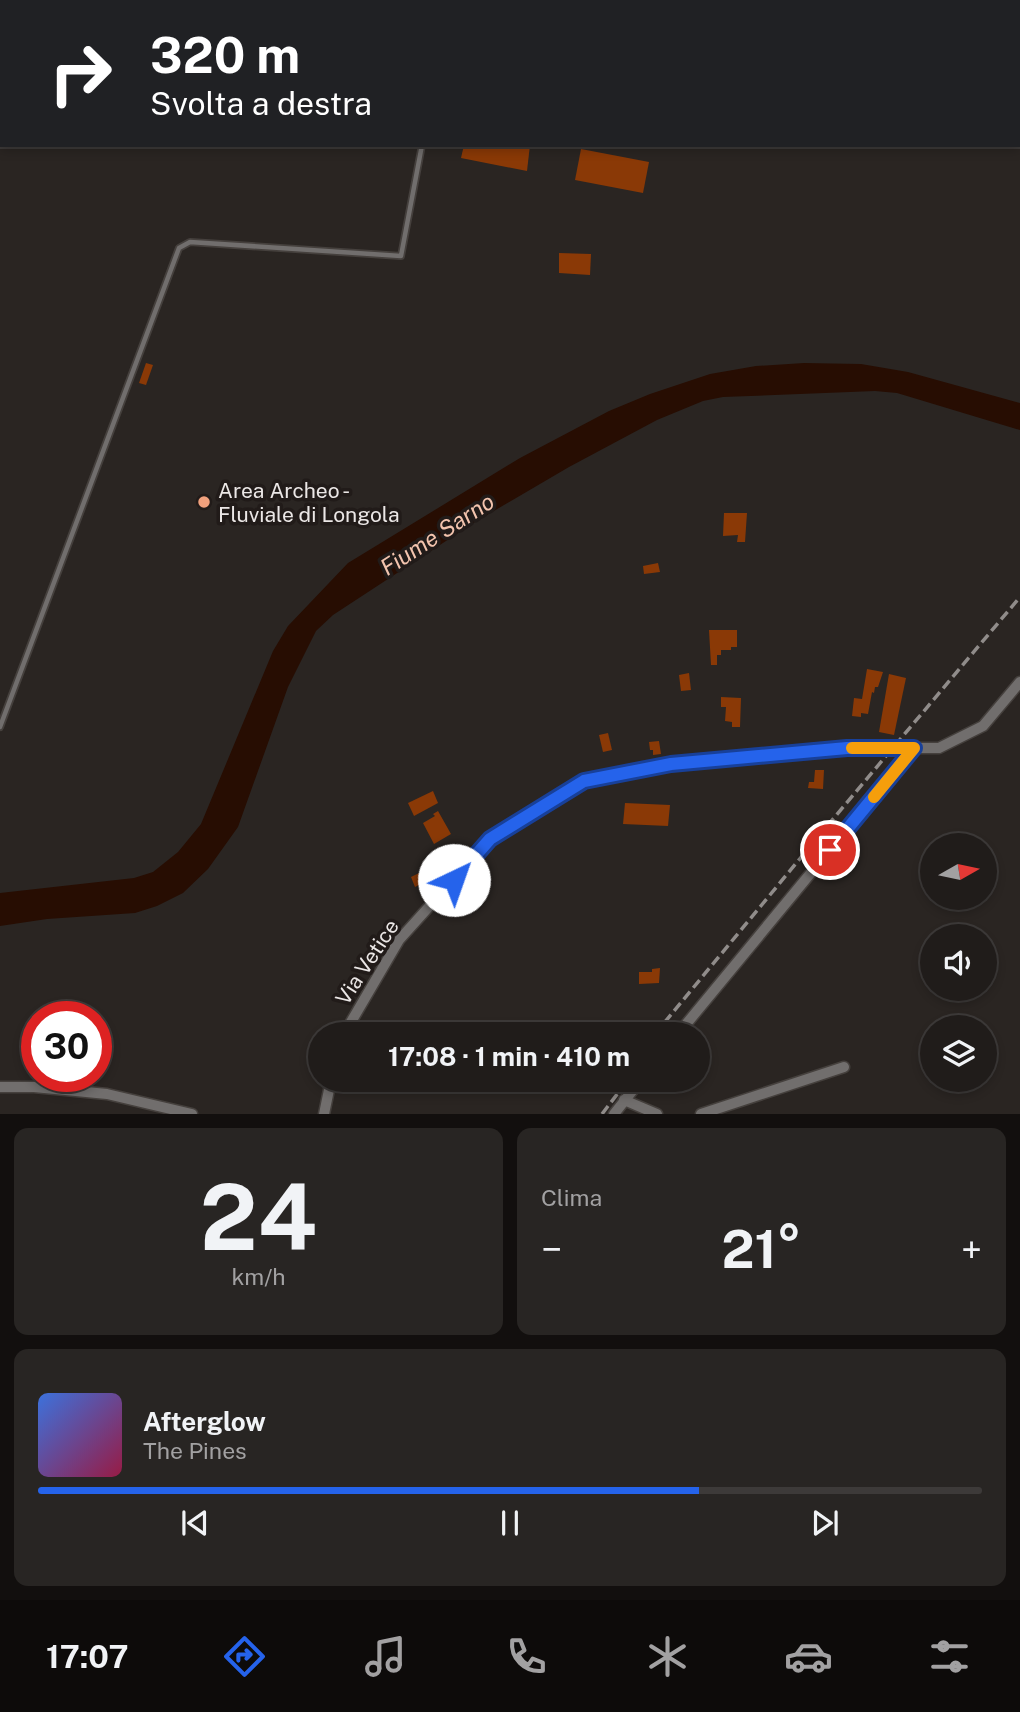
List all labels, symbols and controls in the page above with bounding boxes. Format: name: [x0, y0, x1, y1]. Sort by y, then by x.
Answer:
text: 320 m: [150, 26, 300, 84]
icon: right: [35, 28, 126, 119]
text: Svolta a destra: [150, 85, 372, 122]
place label: Area Archeo - Fluviale di Longola: [218, 478, 400, 527]
water label: Fiume Sarno: [375, 487, 499, 581]
marker: Area Archeo - Fluviale di Longola: [196, 494, 212, 510]
pin: [800, 820, 860, 880]
icon: arrive: [811, 831, 849, 869]
north arrow: [920, 833, 998, 910]
map controls: [920, 833, 997, 1092]
position arrow: [417, 843, 491, 917]
street label: Via Vetice: [330, 915, 404, 1009]
button: sound: [920, 924, 997, 1001]
speed limit sign: 30: [21, 1001, 112, 1092]
button: layers: [920, 1015, 997, 1092]
text: 17:08 · 1 min · 410 m: [388, 1041, 630, 1072]
text: 24: [200, 1164, 317, 1270]
text: Clima: [541, 1184, 602, 1211]
text: 21°: [722, 1219, 801, 1280]
text: −: [541, 1227, 562, 1272]
text: +: [961, 1227, 982, 1272]
text: km/h: [231, 1263, 286, 1290]
text: Afterglow: [143, 1406, 266, 1437]
text: The Pines: [143, 1437, 247, 1464]
icon: previous: [176, 1504, 214, 1542]
icon: pause: [491, 1504, 529, 1542]
icon: next: [806, 1504, 844, 1542]
icon: directions: [220, 1632, 269, 1681]
icon: music: [361, 1632, 410, 1681]
icon: phone: [502, 1632, 551, 1681]
icon: climate: [643, 1632, 692, 1681]
icon: car: [784, 1632, 833, 1681]
icon: filters: [925, 1632, 974, 1681]
text: 17:07: [46, 1638, 128, 1675]

